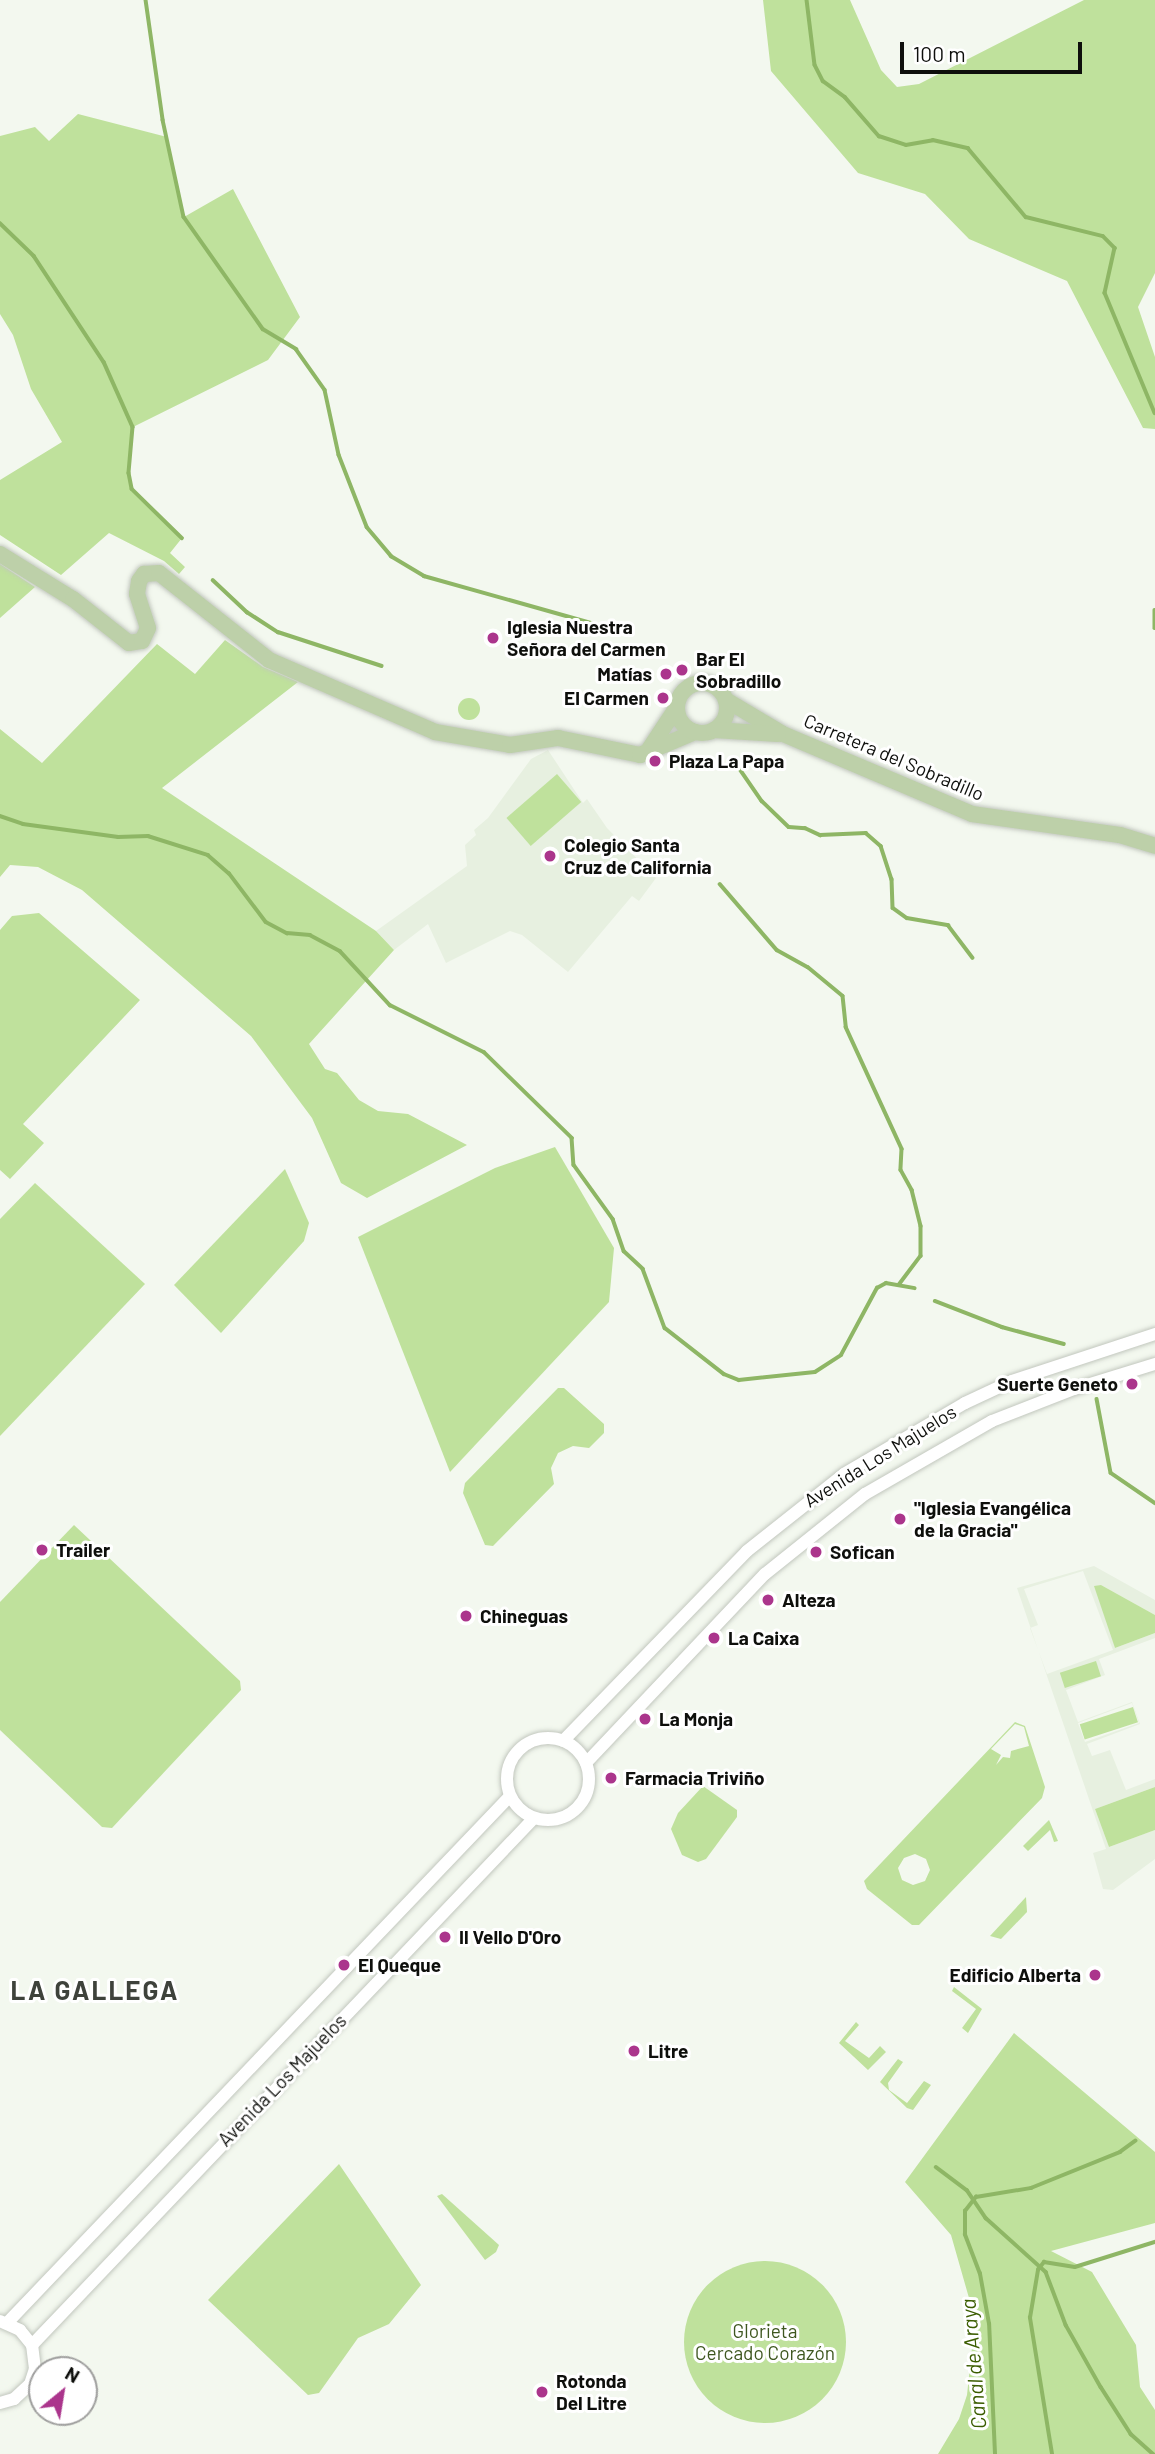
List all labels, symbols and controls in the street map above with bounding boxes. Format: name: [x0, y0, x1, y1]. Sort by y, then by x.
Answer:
scale bar: [903, 28, 1085, 72]
text: 100 m: [913, 41, 966, 66]
place label: Iglesia Nuestra Señora del Carmen: [507, 616, 666, 660]
marker: Iglesia Nuestra Señora del Carmen: [485, 630, 501, 646]
place label: Bar El Sobradillo: [696, 648, 781, 692]
marker: Bar El Sobradillo: [674, 662, 690, 678]
place label: Matías: [597, 663, 652, 685]
marker: Matías: [658, 666, 674, 682]
place label: El Carmen: [564, 687, 649, 709]
marker: El Carmen: [655, 690, 671, 706]
street label: Carretera del Sobradillo: [801, 709, 987, 805]
place label: Plaza La Papa: [669, 750, 784, 772]
marker: Plaza La Papa: [647, 753, 663, 769]
place label: Colegio Santa Cruz de California: [564, 834, 712, 878]
marker: Colegio Santa Cruz de California: [542, 848, 558, 864]
place label: Suerte Geneto: [997, 1373, 1118, 1395]
marker: Suerte Geneto: [1124, 1376, 1140, 1392]
street label: Avenida Los Majuelos: [800, 1400, 960, 1512]
place label: "Iglesia Evangélica de la Gracia": [914, 1497, 1071, 1541]
marker: "Iglesia Evangélica de la Gracia": [892, 1511, 908, 1527]
place label: Trailer: [56, 1539, 110, 1561]
place label: Sofican: [830, 1541, 895, 1563]
marker: Trailer: [34, 1542, 50, 1558]
marker: Sofican: [808, 1544, 824, 1560]
place label: Alteza: [782, 1589, 836, 1611]
marker: Alteza: [760, 1592, 776, 1608]
place label: Chineguas: [480, 1605, 568, 1627]
marker: Chineguas: [458, 1608, 474, 1624]
place label: La Caixa: [728, 1627, 799, 1649]
marker: La Caixa: [706, 1630, 722, 1646]
place label: La Monja: [659, 1708, 733, 1730]
marker: La Monja: [637, 1711, 653, 1727]
place label: Farmacia Triviño: [625, 1767, 765, 1789]
marker: Farmacia Triviño: [603, 1770, 619, 1786]
place label: Il Vello D'Oro: [459, 1926, 561, 1948]
marker: Il Vello D'Oro: [437, 1929, 453, 1945]
place label: El Queque: [358, 1954, 441, 1976]
marker: El Queque: [336, 1957, 352, 1973]
place label: Edificio Alberta: [950, 1964, 1081, 1986]
marker: Edificio Alberta: [1087, 1967, 1103, 1983]
district label: LA GALLEGA: [12, 1974, 178, 2006]
street label: Avenida Los Majuelos: [213, 2009, 351, 2151]
place label: Litre: [648, 2040, 688, 2062]
marker: Litre: [626, 2043, 642, 2059]
water label: Canal de Araya: [955, 2298, 991, 2430]
park label: Glorieta Cercado Corazón: [695, 2320, 835, 2364]
north arrow: [28, 2356, 98, 2426]
text: N: [62, 2361, 84, 2387]
place label: Rotonda Del Litre: [556, 2370, 627, 2414]
marker: Rotonda Del Litre: [534, 2384, 550, 2400]

